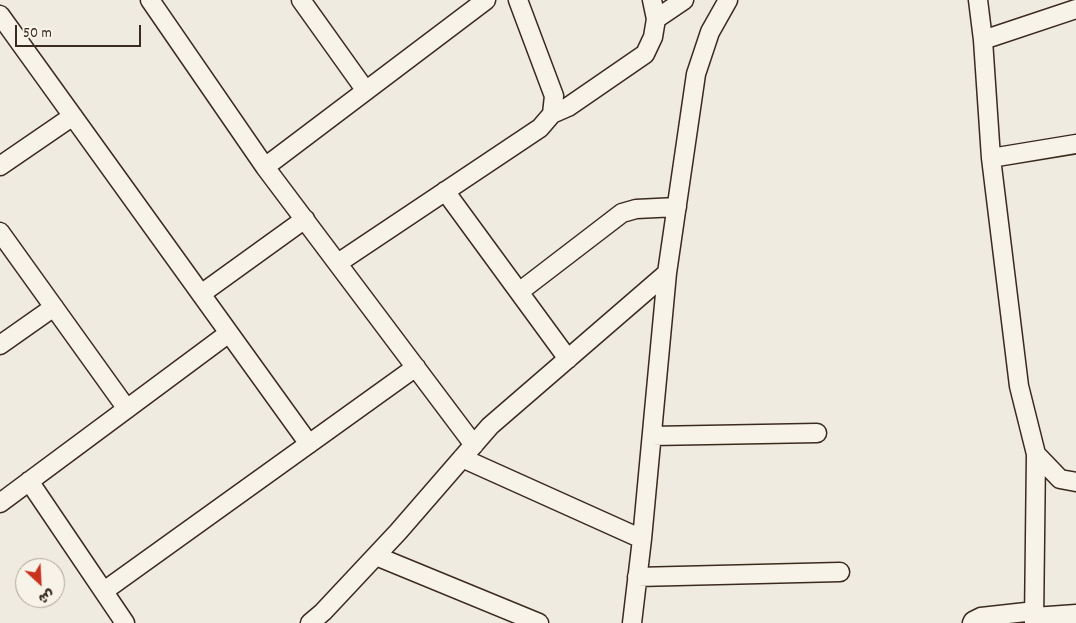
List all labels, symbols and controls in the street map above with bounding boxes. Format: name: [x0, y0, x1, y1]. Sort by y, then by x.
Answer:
scale bar: [18, 15, 144, 47]
text: 50 m: [23, 23, 52, 45]
north arrow: [15, 558, 65, 608]
text: ش: [35, 583, 57, 608]

